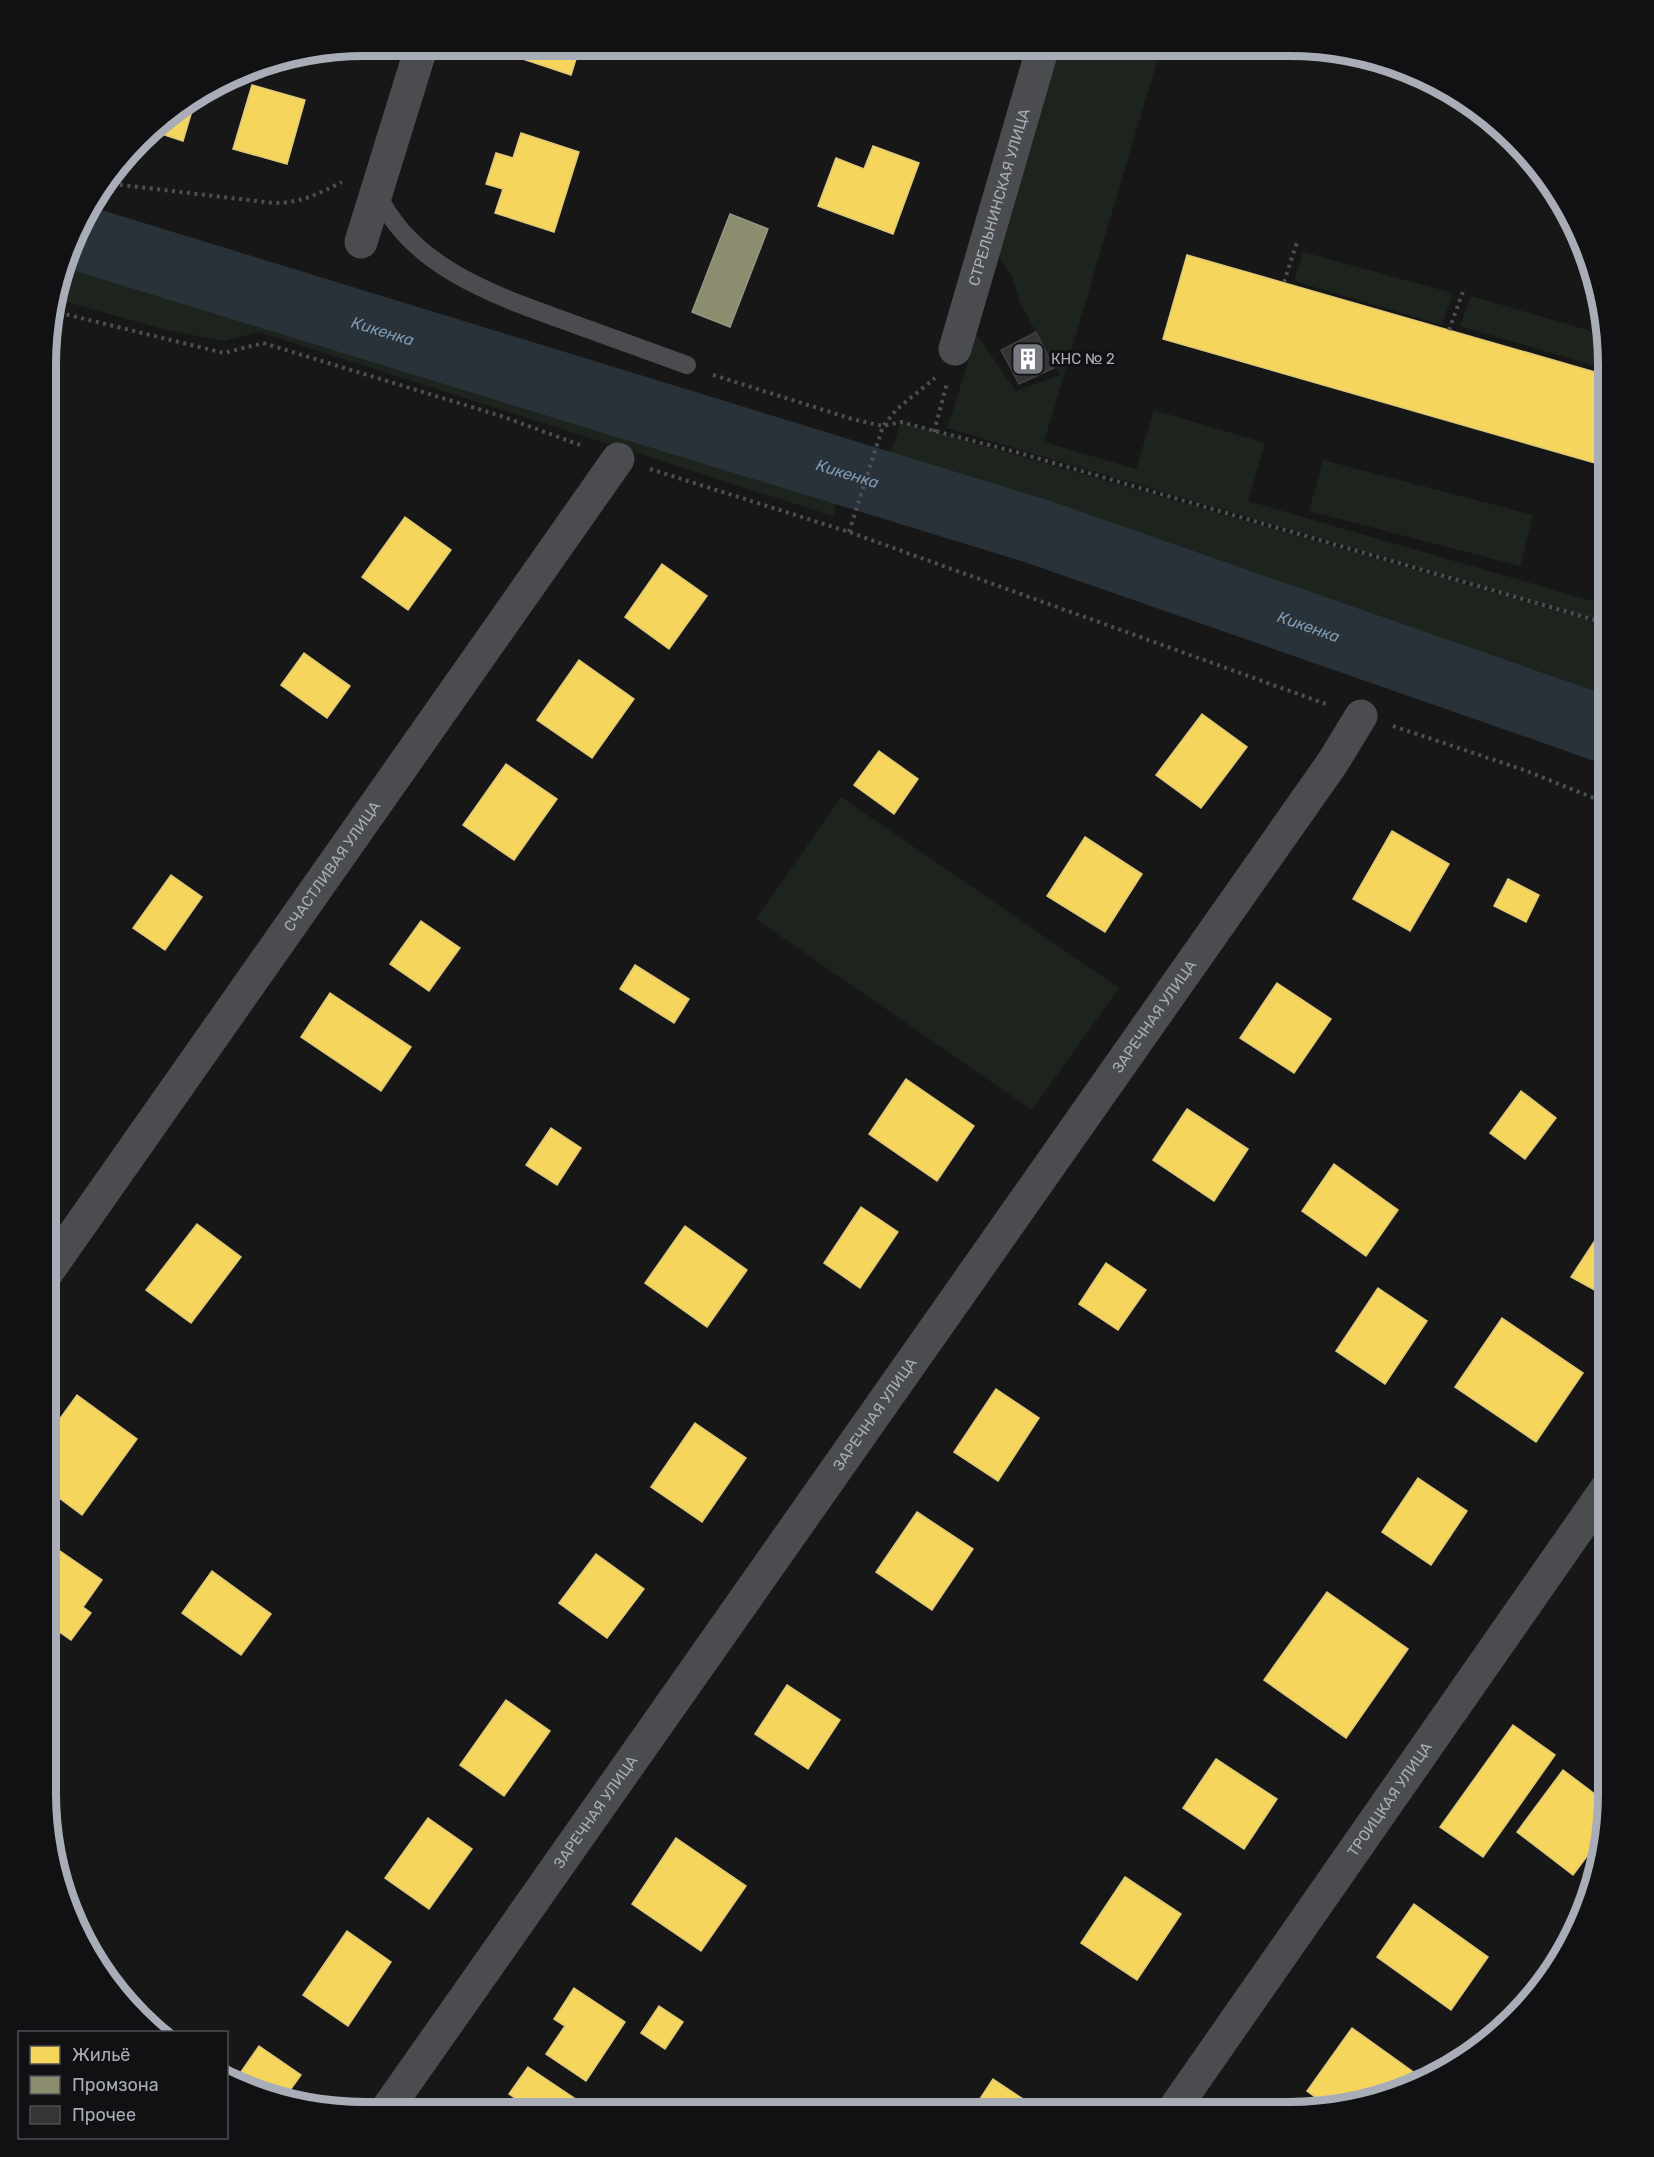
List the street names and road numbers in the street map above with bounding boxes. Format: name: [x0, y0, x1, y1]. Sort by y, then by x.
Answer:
street label: СТРЕЛЬНИНСКАЯ УЛИЦА: [965, 106, 1034, 288]
street label: СЧАСТЛИВАЯ УЛИЦА: [280, 798, 384, 935]
street label: ЗАРЕЧНАЯ УЛИЦА: [1109, 957, 1200, 1076]
street label: ЗАРЕЧНАЯ УЛИЦА: [829, 1354, 921, 1474]
street label: ТРОИЦКАЯ УЛИЦА: [1344, 1739, 1436, 1860]
street label: ЗАРЕЧНАЯ УЛИЦА: [550, 1752, 641, 1872]

